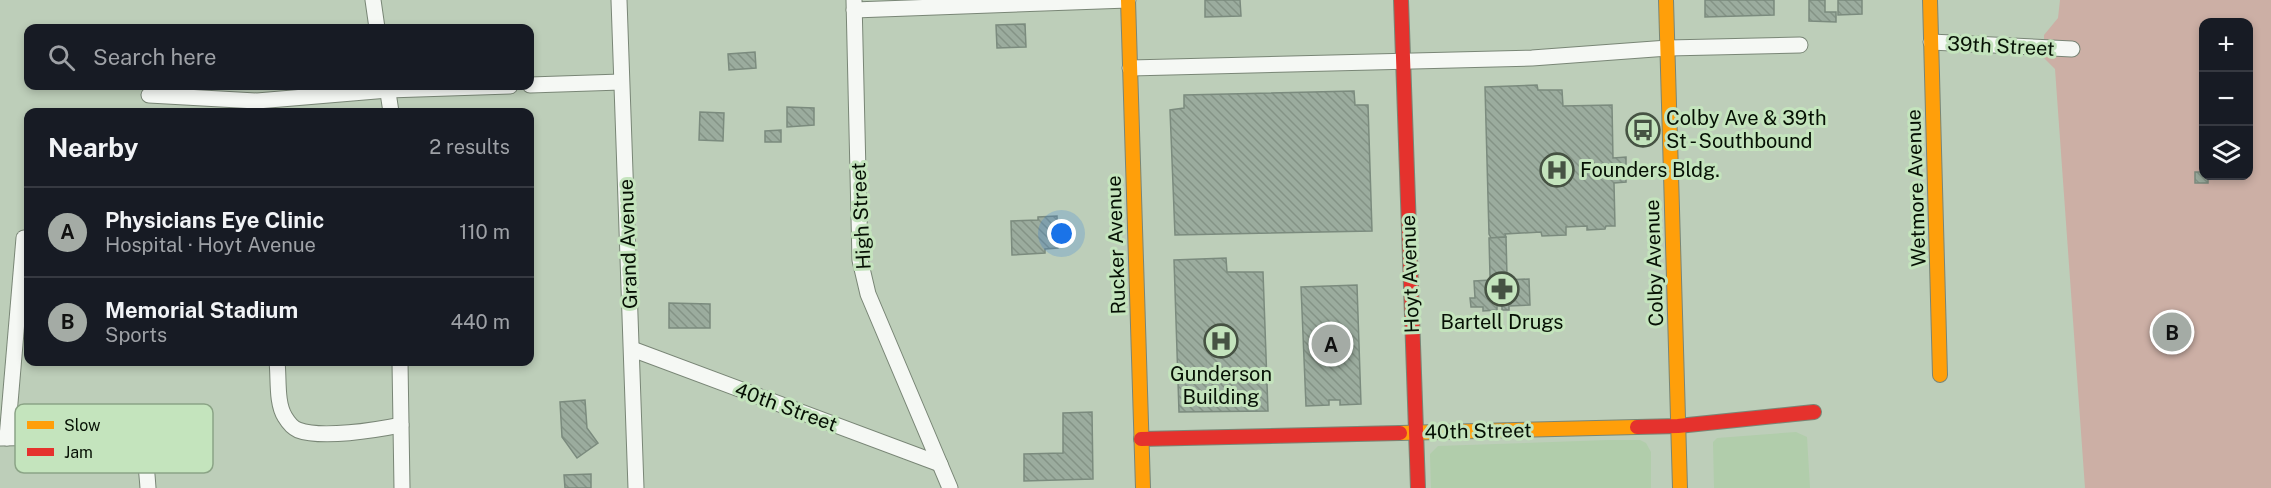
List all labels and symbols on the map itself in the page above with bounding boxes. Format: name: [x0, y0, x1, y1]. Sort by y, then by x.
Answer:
street label: 39th Street: [1947, 31, 2055, 61]
place label: Colby Ave & 39th St - Southbound: [1666, 106, 1827, 153]
street label: Wetmore Avenue: [1901, 109, 1931, 267]
bus stop icon: Colby Ave & 39th St - Southbound: [1625, 112, 1661, 148]
hospital icon: Founders Bldg.: [1539, 152, 1575, 188]
place label: Founders Bldg.: [1580, 158, 1720, 182]
street label: High Street: [846, 162, 876, 270]
street label: Rucker Avenue: [1102, 175, 1130, 315]
street label: Grand Avenue: [614, 179, 642, 309]
street label: Colby Avenue: [1640, 199, 1668, 327]
street label: Hoyt Avenue: [1396, 214, 1424, 334]
your location: [1047, 219, 1076, 248]
pharmacy icon: Bartell Drugs: [1484, 271, 1520, 307]
place label: Bartell Drugs: [1441, 310, 1564, 334]
pin: B: [2152, 310, 2192, 354]
pin: A: [1312, 322, 1350, 366]
hospital icon: Gunderson Building: [1203, 323, 1239, 359]
place label: Gunderson Building: [1170, 362, 1272, 409]
street label: 40th Street: [731, 377, 841, 437]
legend: [15, 404, 213, 473]
text: Slow: [64, 416, 101, 435]
street label: 40th Street: [1424, 418, 1532, 444]
text: Jam: [64, 443, 93, 462]

